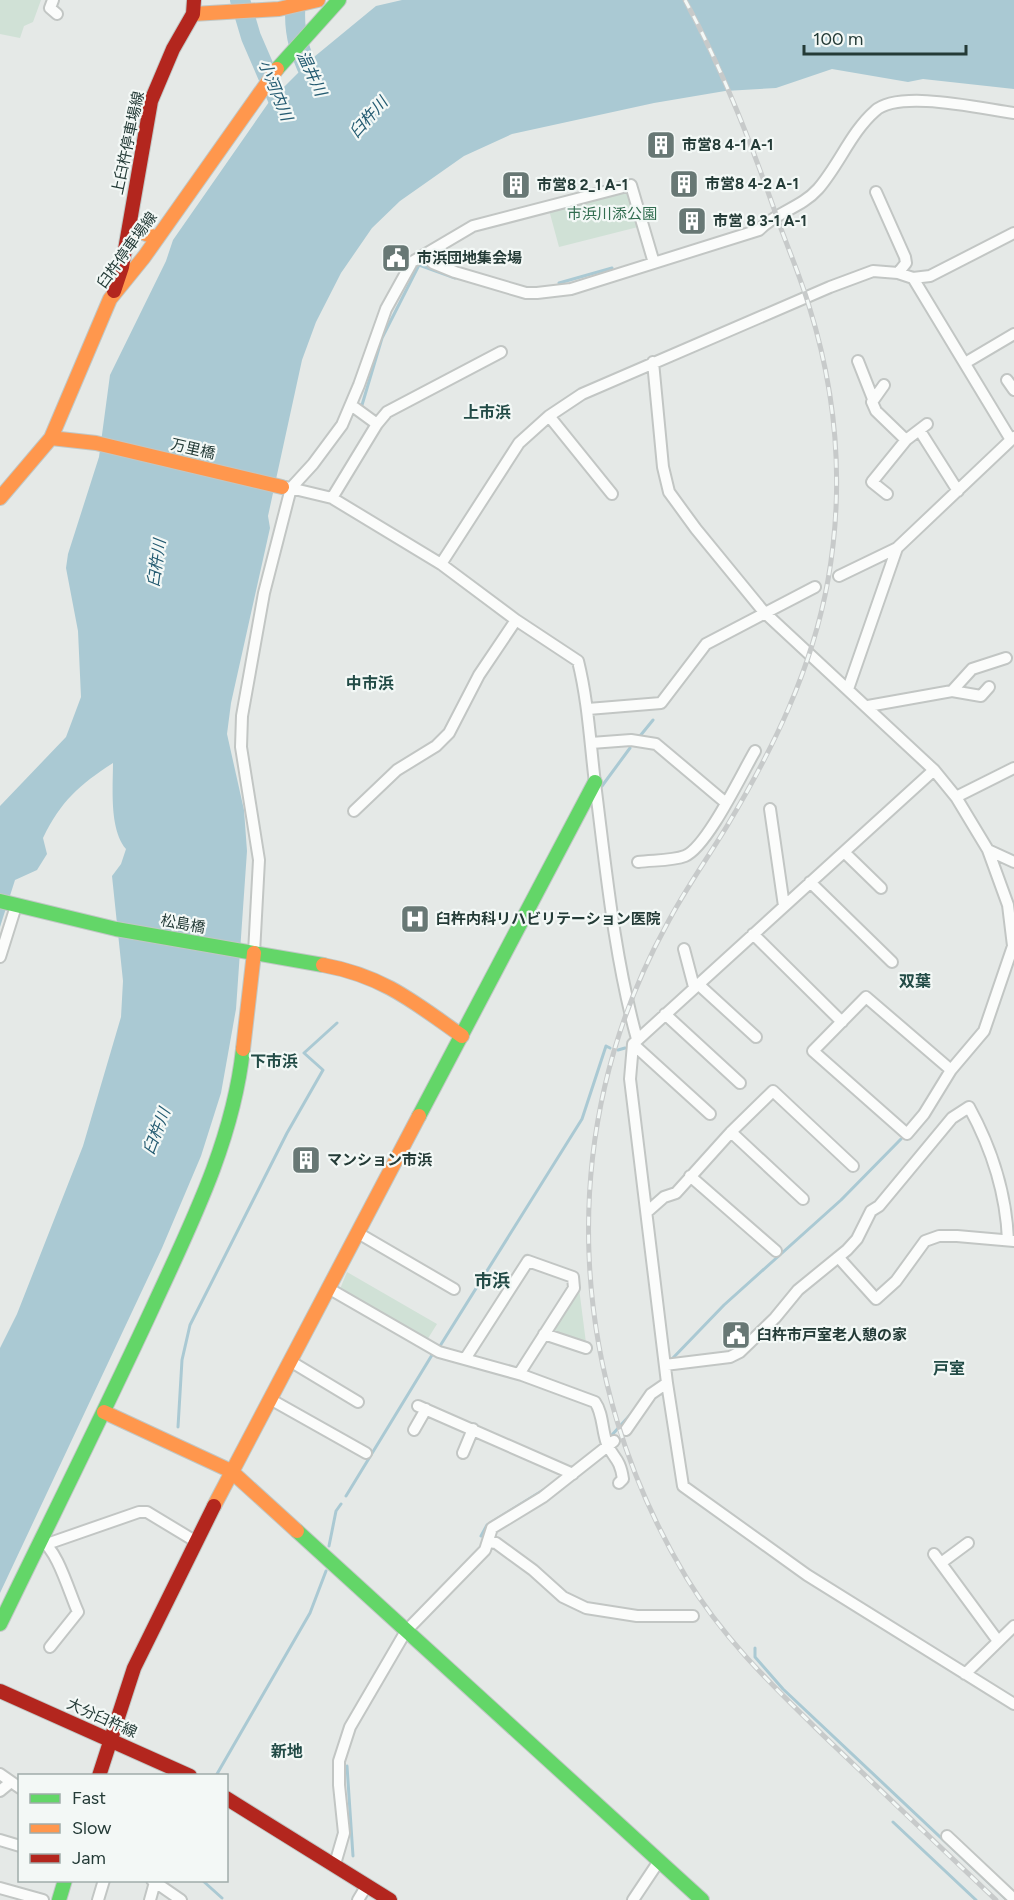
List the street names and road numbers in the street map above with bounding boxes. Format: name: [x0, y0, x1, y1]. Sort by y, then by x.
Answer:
street label: 上臼杵停車場線: [108, 90, 148, 196]
street label: 臼杵停車場線: [93, 208, 161, 292]
street label: 万里橋: [169, 435, 217, 463]
street label: 松島橋: [159, 911, 207, 937]
street label: 大分臼杵線: [64, 1695, 140, 1741]

